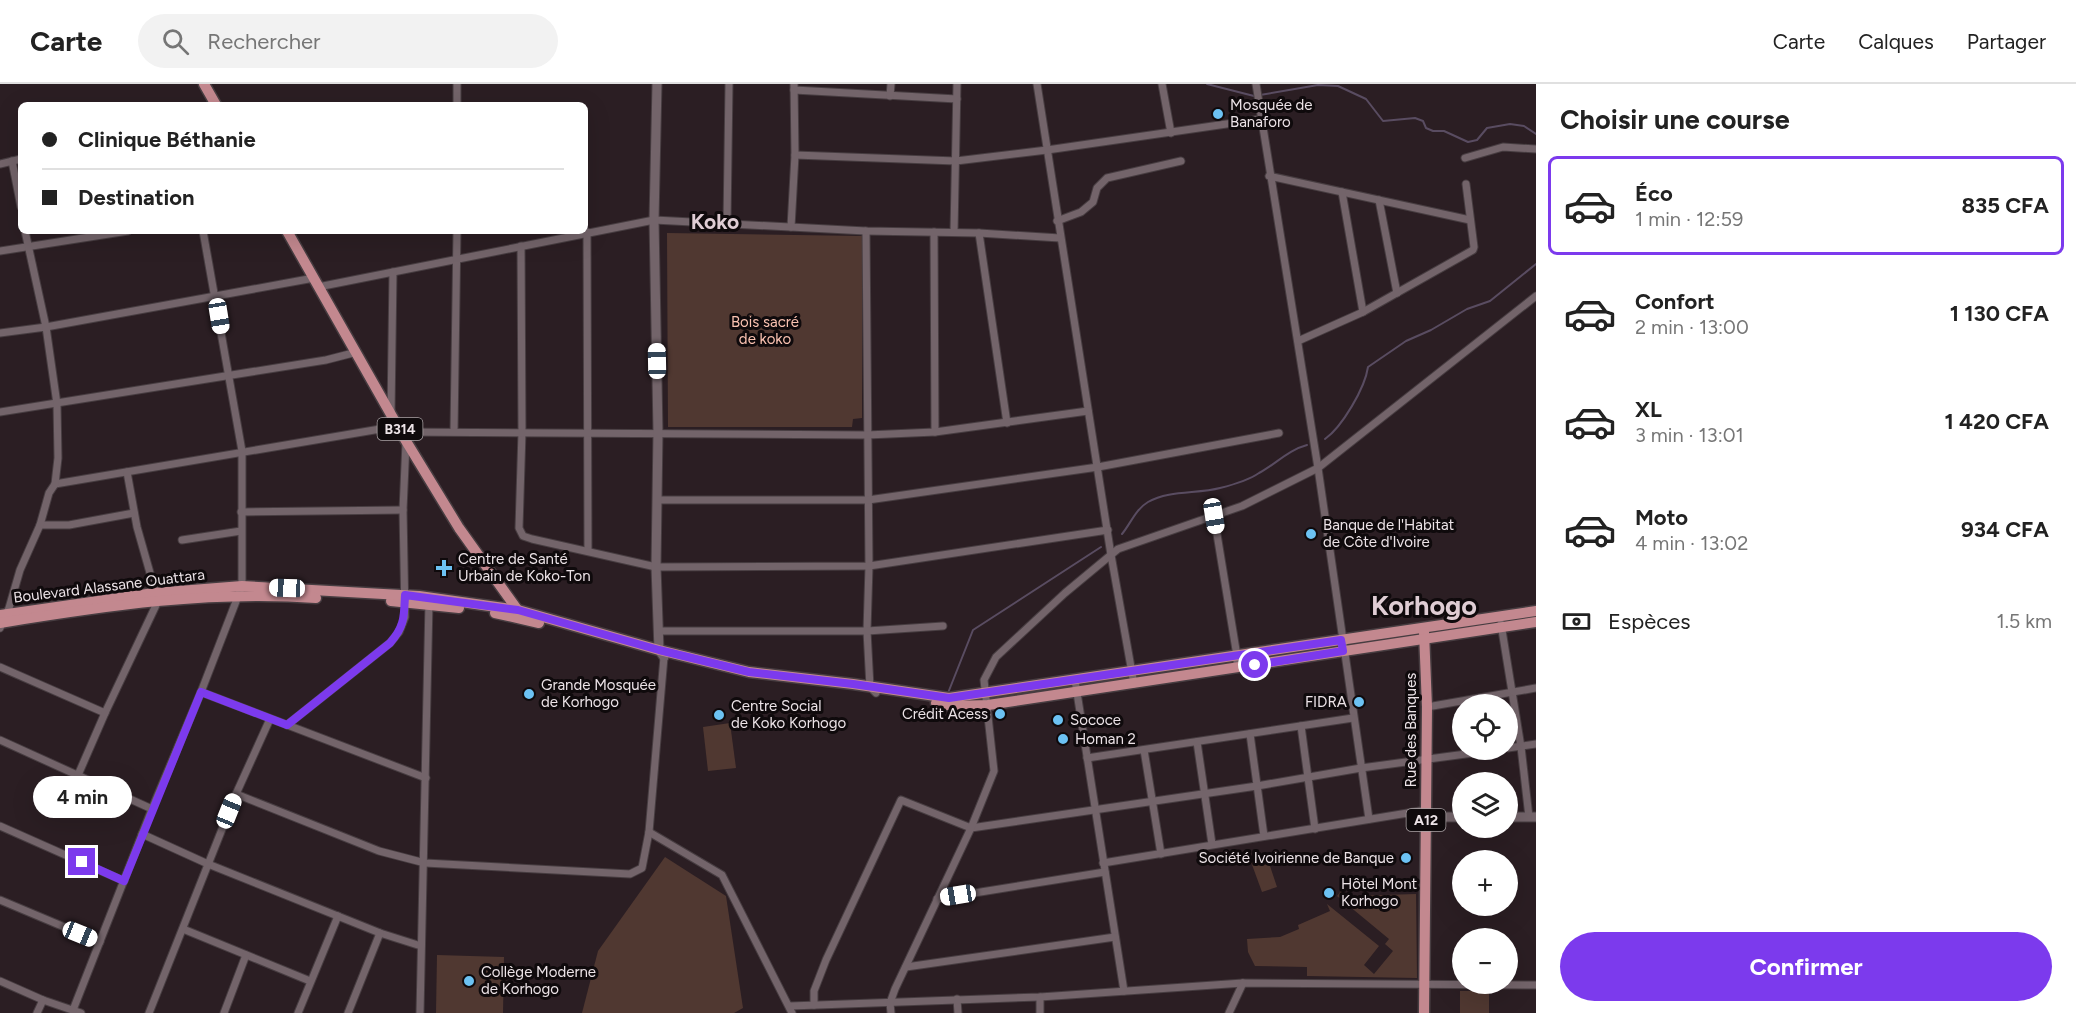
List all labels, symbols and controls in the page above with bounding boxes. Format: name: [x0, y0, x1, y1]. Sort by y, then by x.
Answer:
search box: [138, 14, 558, 68]
text: Carte: [30, 24, 102, 58]
icon: search: [159, 25, 192, 58]
text: Rechercher: [207, 28, 320, 55]
text: Carte: [1773, 29, 1825, 54]
text: Calques: [1858, 29, 1934, 54]
text: Partager: [1967, 29, 2046, 54]
place label: Mosquée de Banaforo: [1230, 96, 1313, 131]
text: Choisir une course: [1560, 103, 1790, 136]
marker: Mosquée de Banaforo: [1211, 107, 1225, 121]
text: Clinique Béthanie: [78, 126, 256, 153]
icon: car: [1563, 179, 1617, 233]
text: Éco: [1635, 180, 1673, 207]
text: Destination: [78, 184, 195, 211]
text: 835 CFA: [1961, 192, 2049, 219]
text: 1 min · 12:59: [1635, 207, 1743, 231]
district label: Koko: [691, 209, 739, 234]
icon: car: [1563, 287, 1617, 341]
text: Confort: [1635, 288, 1715, 315]
car: [207, 297, 231, 335]
text: 1 130 CFA: [1950, 300, 2049, 327]
park label: Bois sacré de koko: [731, 313, 799, 348]
text: 2 min · 13:00: [1635, 315, 1749, 339]
car: [648, 343, 666, 379]
icon: car: [1563, 395, 1617, 449]
text: XL: [1635, 396, 1662, 423]
text: 1 420 CFA: [1944, 408, 2049, 435]
road number: B314: [378, 418, 422, 440]
text: 3 min · 13:01: [1635, 423, 1744, 447]
car: [1202, 497, 1226, 535]
icon: car: [1563, 503, 1617, 557]
text: Moto: [1635, 504, 1688, 531]
place label: Banque de l'Habitat de Côte d'Ivoire: [1323, 516, 1455, 551]
text: 934 CFA: [1961, 516, 2049, 543]
marker: Banque de l'Habitat de Côte d'Ivoire: [1304, 527, 1318, 541]
text: 4 min · 13:02: [1635, 531, 1748, 555]
place label: Centre de Santé Urbain de Koko-Ton: [458, 550, 591, 585]
marker: Centre de Santé Urbain de Koko-Ton: [435, 559, 453, 577]
street label: Boulevard Alassane Ouattara: [12, 565, 206, 607]
car: [269, 578, 305, 598]
district label: Korhogo: [1371, 589, 1477, 622]
icon: cash: [1560, 605, 1593, 638]
text: Espèces: [1608, 608, 1690, 635]
text: 1.5 km: [1996, 609, 2052, 633]
route start: [1241, 651, 1268, 678]
street label: Rue des Banques: [1402, 673, 1420, 787]
place label: Grande Mosquée de Korhogo: [541, 676, 656, 711]
marker: Grande Mosquée de Korhogo: [522, 687, 536, 701]
place label: FIDRA: [1305, 693, 1347, 711]
map controls: [1452, 694, 1518, 994]
button: locate: [1452, 694, 1518, 760]
marker: FIDRA: [1352, 695, 1366, 709]
place label: Centre Social de Koko Korhogo: [731, 697, 847, 732]
place label: Crédit Acess: [902, 705, 988, 723]
marker: Crédit Acess: [993, 707, 1007, 721]
marker: Centre Social de Koko Korhogo: [712, 708, 726, 722]
place label: Sococe: [1070, 711, 1121, 729]
marker: Sococe: [1051, 713, 1065, 727]
place label: Homan 2: [1075, 730, 1136, 748]
marker: Homan 2: [1056, 732, 1070, 746]
button: layers: [1452, 772, 1518, 838]
callout: 4 min: [32, 775, 132, 817]
text: 4 min: [57, 785, 108, 809]
car: [214, 791, 244, 831]
road number: A12: [1406, 809, 1446, 831]
route end: [68, 848, 95, 875]
place label: Société Ivoirienne de Banque: [1198, 849, 1394, 867]
button: +: [1452, 850, 1518, 916]
marker: Société Ivoirienne de Banque: [1399, 851, 1413, 865]
place label: Hôtel Mont Korhogo: [1341, 875, 1418, 910]
car: [939, 883, 977, 907]
marker: Hôtel Mont Korhogo: [1322, 886, 1336, 900]
car: [60, 919, 100, 949]
button: −: [1452, 928, 1518, 994]
button: Confirmer: [1560, 932, 2052, 1001]
place label: Collège Moderne de Korhogo: [481, 963, 596, 998]
marker: Collège Moderne de Korhogo: [462, 974, 476, 988]

